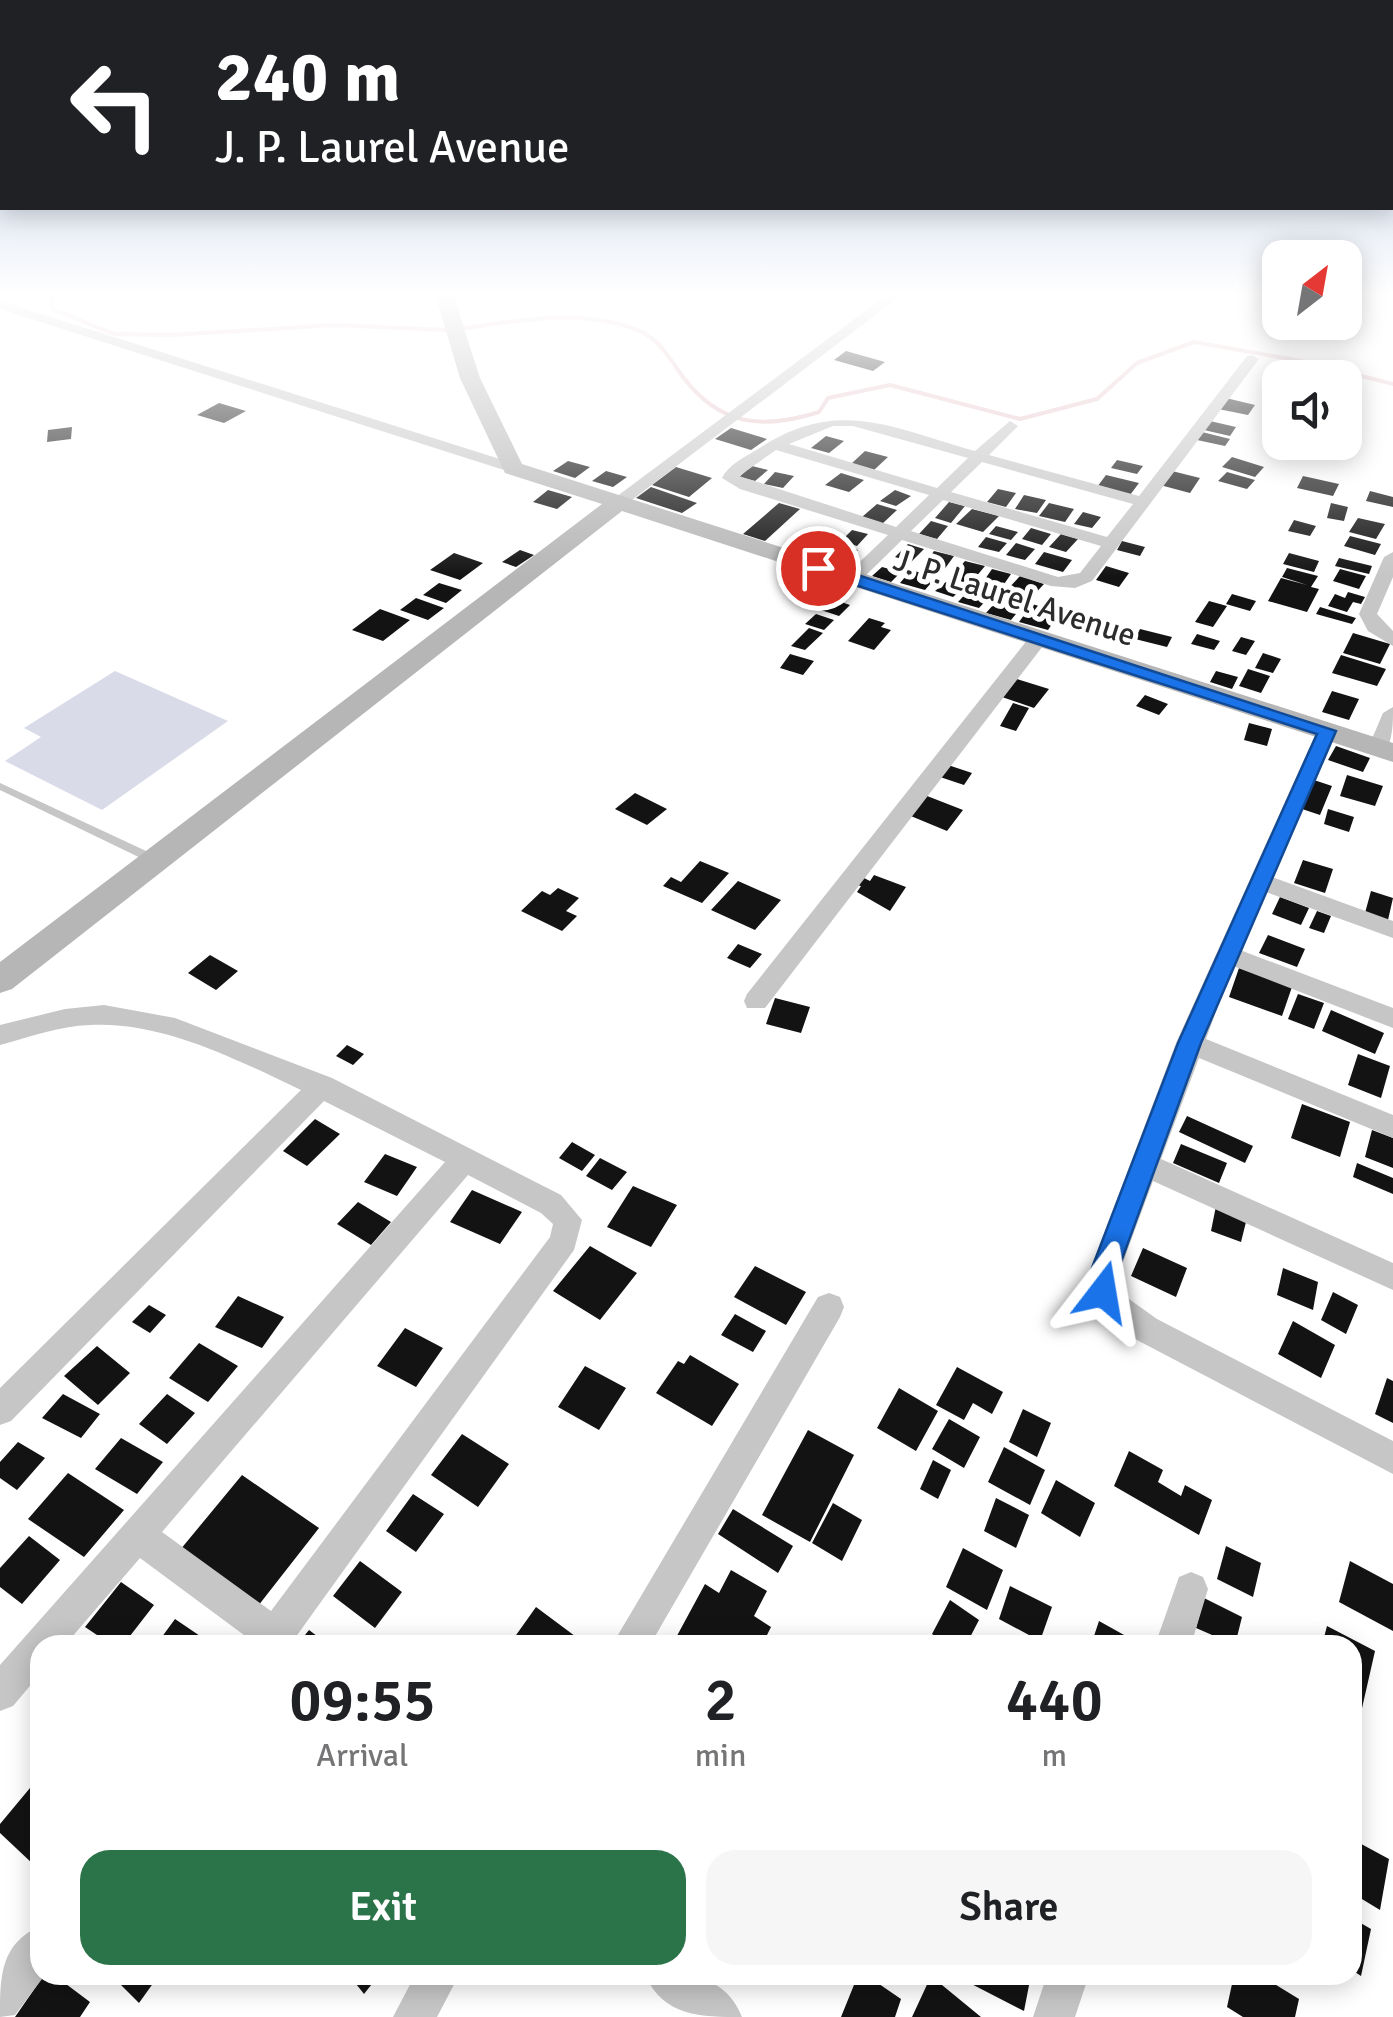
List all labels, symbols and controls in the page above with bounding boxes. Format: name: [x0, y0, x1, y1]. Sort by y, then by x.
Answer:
text: 240 m: [215, 34, 400, 120]
icon: left: [50, 40, 180, 170]
text: J. P. Laurel Avenue: [215, 120, 570, 175]
north arrow: [1262, 240, 1362, 340]
map controls: [1262, 240, 1362, 460]
button: sound: [1262, 360, 1362, 460]
pin: [776, 526, 861, 611]
street label: J. P. Laurel Avenue: [889, 540, 1141, 655]
icon: arrive: [791, 541, 846, 596]
position arrow: [1051, 1240, 1155, 1344]
text: 09:55: [289, 1664, 436, 1738]
text: 2: [704, 1664, 737, 1738]
text: 440: [1006, 1664, 1103, 1738]
text: Arrival: [316, 1736, 409, 1775]
text: min: [695, 1736, 746, 1775]
text: m: [1041, 1736, 1067, 1775]
button: Exit: [80, 1850, 686, 1965]
button: Share: [706, 1850, 1312, 1965]

